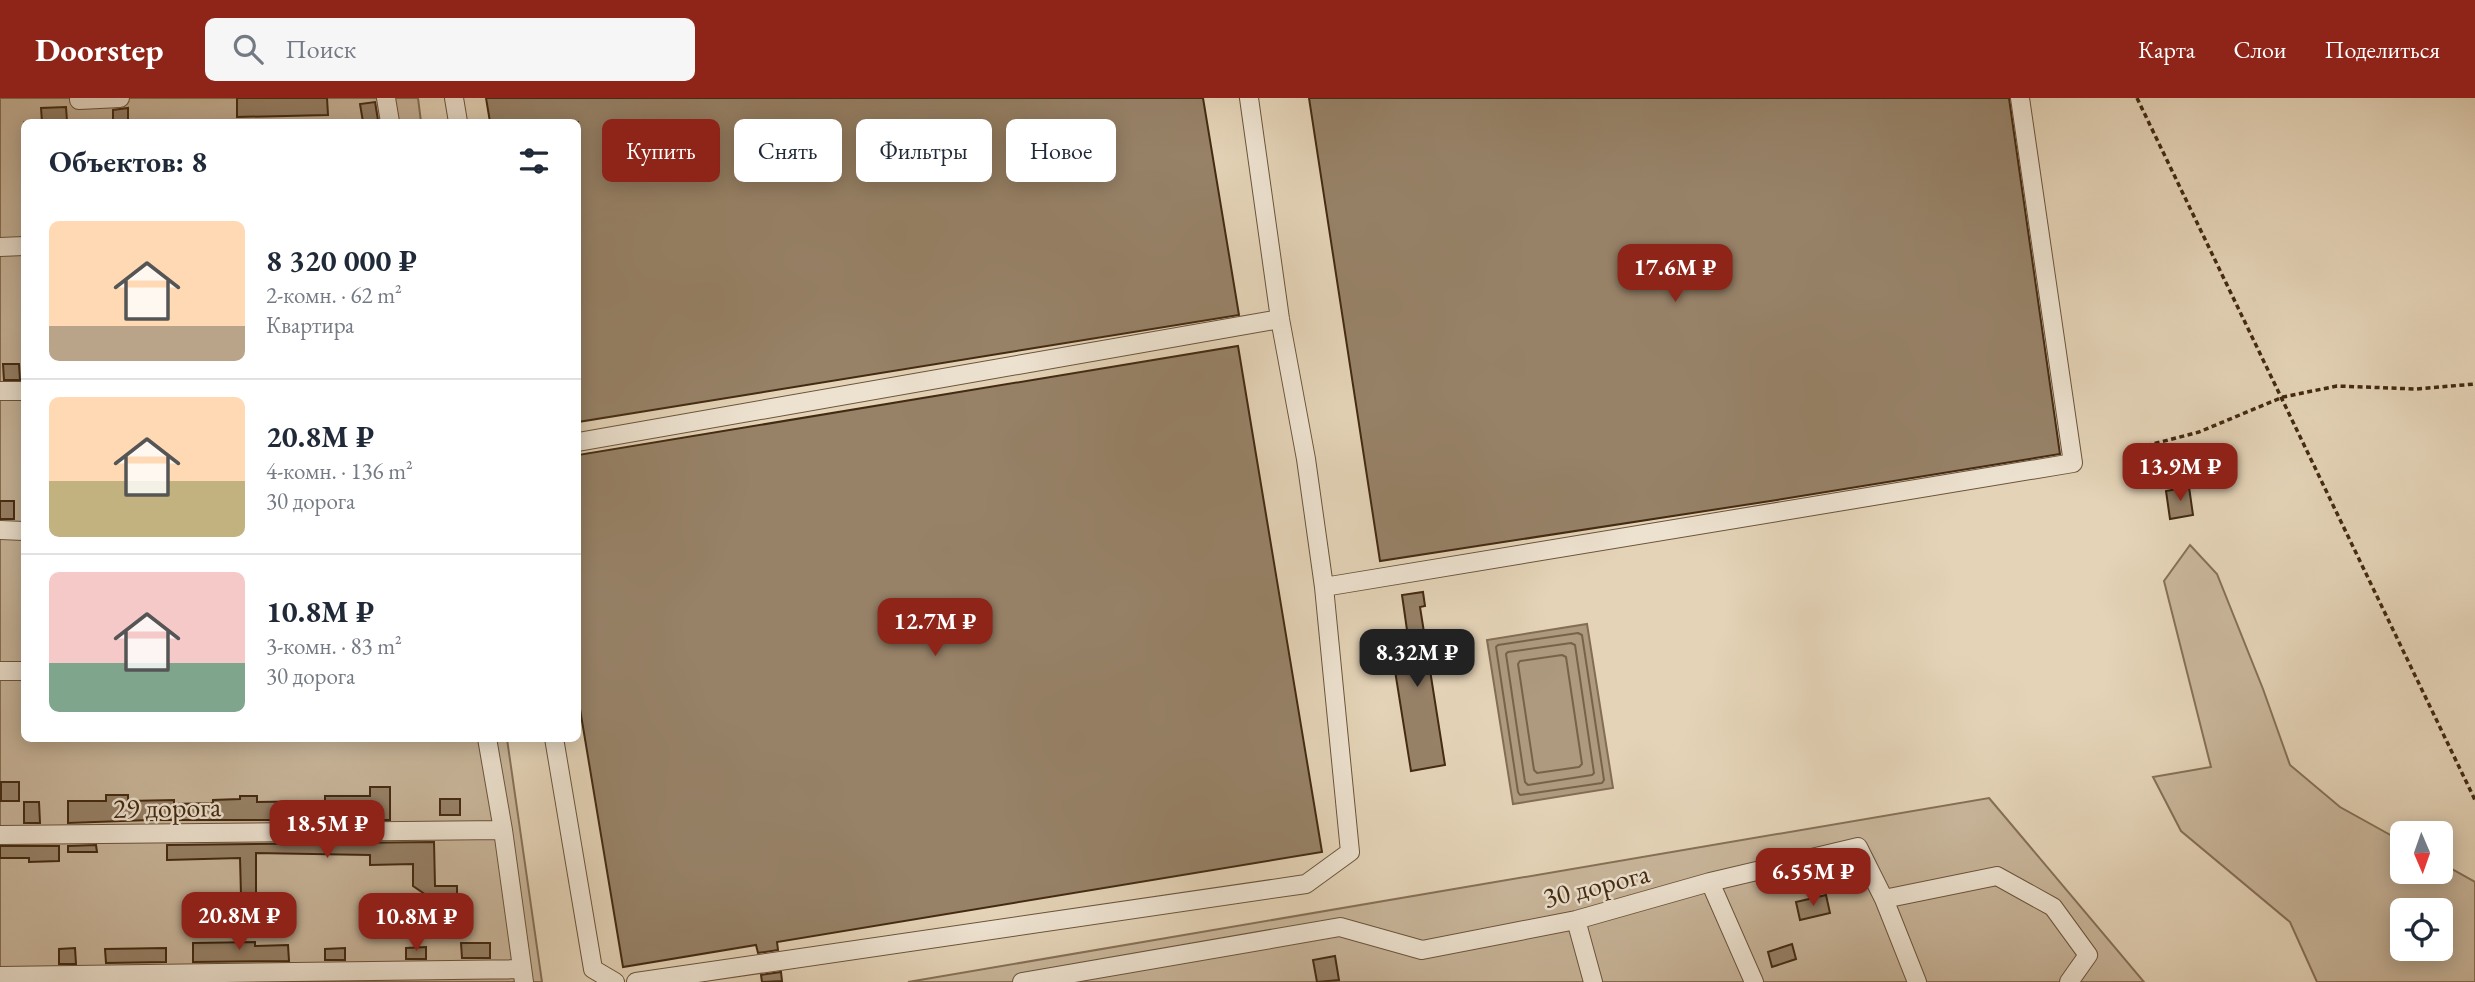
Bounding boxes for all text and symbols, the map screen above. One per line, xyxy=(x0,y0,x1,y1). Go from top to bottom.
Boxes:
search box xyxy=(205,18,695,81)
text: Doorstep xyxy=(35,28,163,71)
icon: search xyxy=(229,30,267,68)
text: Поиск xyxy=(285,32,356,66)
text: Карта xyxy=(2138,34,2195,65)
text: Слои xyxy=(2233,34,2287,65)
text: Поделиться xyxy=(2325,34,2440,65)
chip: Купить xyxy=(602,119,720,182)
chip: Снять xyxy=(734,119,842,182)
chip: Фильтры xyxy=(856,119,992,182)
chip: Новое xyxy=(1006,119,1116,182)
text: Объектов: 8 xyxy=(49,142,207,181)
icon: filters xyxy=(515,142,553,180)
text: 8 320 000 ₽ xyxy=(266,241,417,280)
pin: 17.6M ₽ xyxy=(1610,244,1740,304)
icon: home xyxy=(105,249,189,333)
text: 17.6M ₽ xyxy=(1634,252,1716,282)
text: 2-комн. · 62 m² xyxy=(266,280,402,310)
text: Квартира xyxy=(266,310,354,340)
text: 20.8M ₽ xyxy=(266,417,374,456)
icon: home xyxy=(105,425,189,509)
pin: 13.9M ₽ xyxy=(2115,444,2245,503)
text: 13.9M ₽ xyxy=(2139,451,2221,481)
text: 4-комн. · 136 m² xyxy=(266,456,413,486)
text: 30 дорога xyxy=(266,486,355,516)
text: 10.8M ₽ xyxy=(266,592,374,631)
pin: 12.7M ₽ xyxy=(870,598,1000,658)
icon: home xyxy=(105,600,189,684)
text: 12.7M ₽ xyxy=(894,606,976,636)
pin: 8.32M ₽ xyxy=(1352,630,1482,689)
text: 3-комн. · 83 m² xyxy=(266,631,402,661)
text: 8.32M ₽ xyxy=(1376,637,1458,667)
text: 30 дорога xyxy=(266,661,355,691)
street label: 29 дорога xyxy=(112,788,222,826)
pin: 18.5M ₽ xyxy=(262,800,392,860)
text: 18.5M ₽ xyxy=(286,808,368,838)
north arrow xyxy=(2390,821,2454,884)
map controls xyxy=(2390,821,2453,961)
pin: 6.55M ₽ xyxy=(1748,848,1878,908)
street label: 30 дорога xyxy=(1539,854,1654,916)
text: 6.55M ₽ xyxy=(1772,856,1854,886)
pin: 20.8M ₽ xyxy=(174,892,304,952)
pin: 10.8M ₽ xyxy=(351,894,481,953)
button: locate xyxy=(2390,898,2453,961)
text: 20.8M ₽ xyxy=(198,900,280,930)
text: 10.8M ₽ xyxy=(375,901,457,931)

